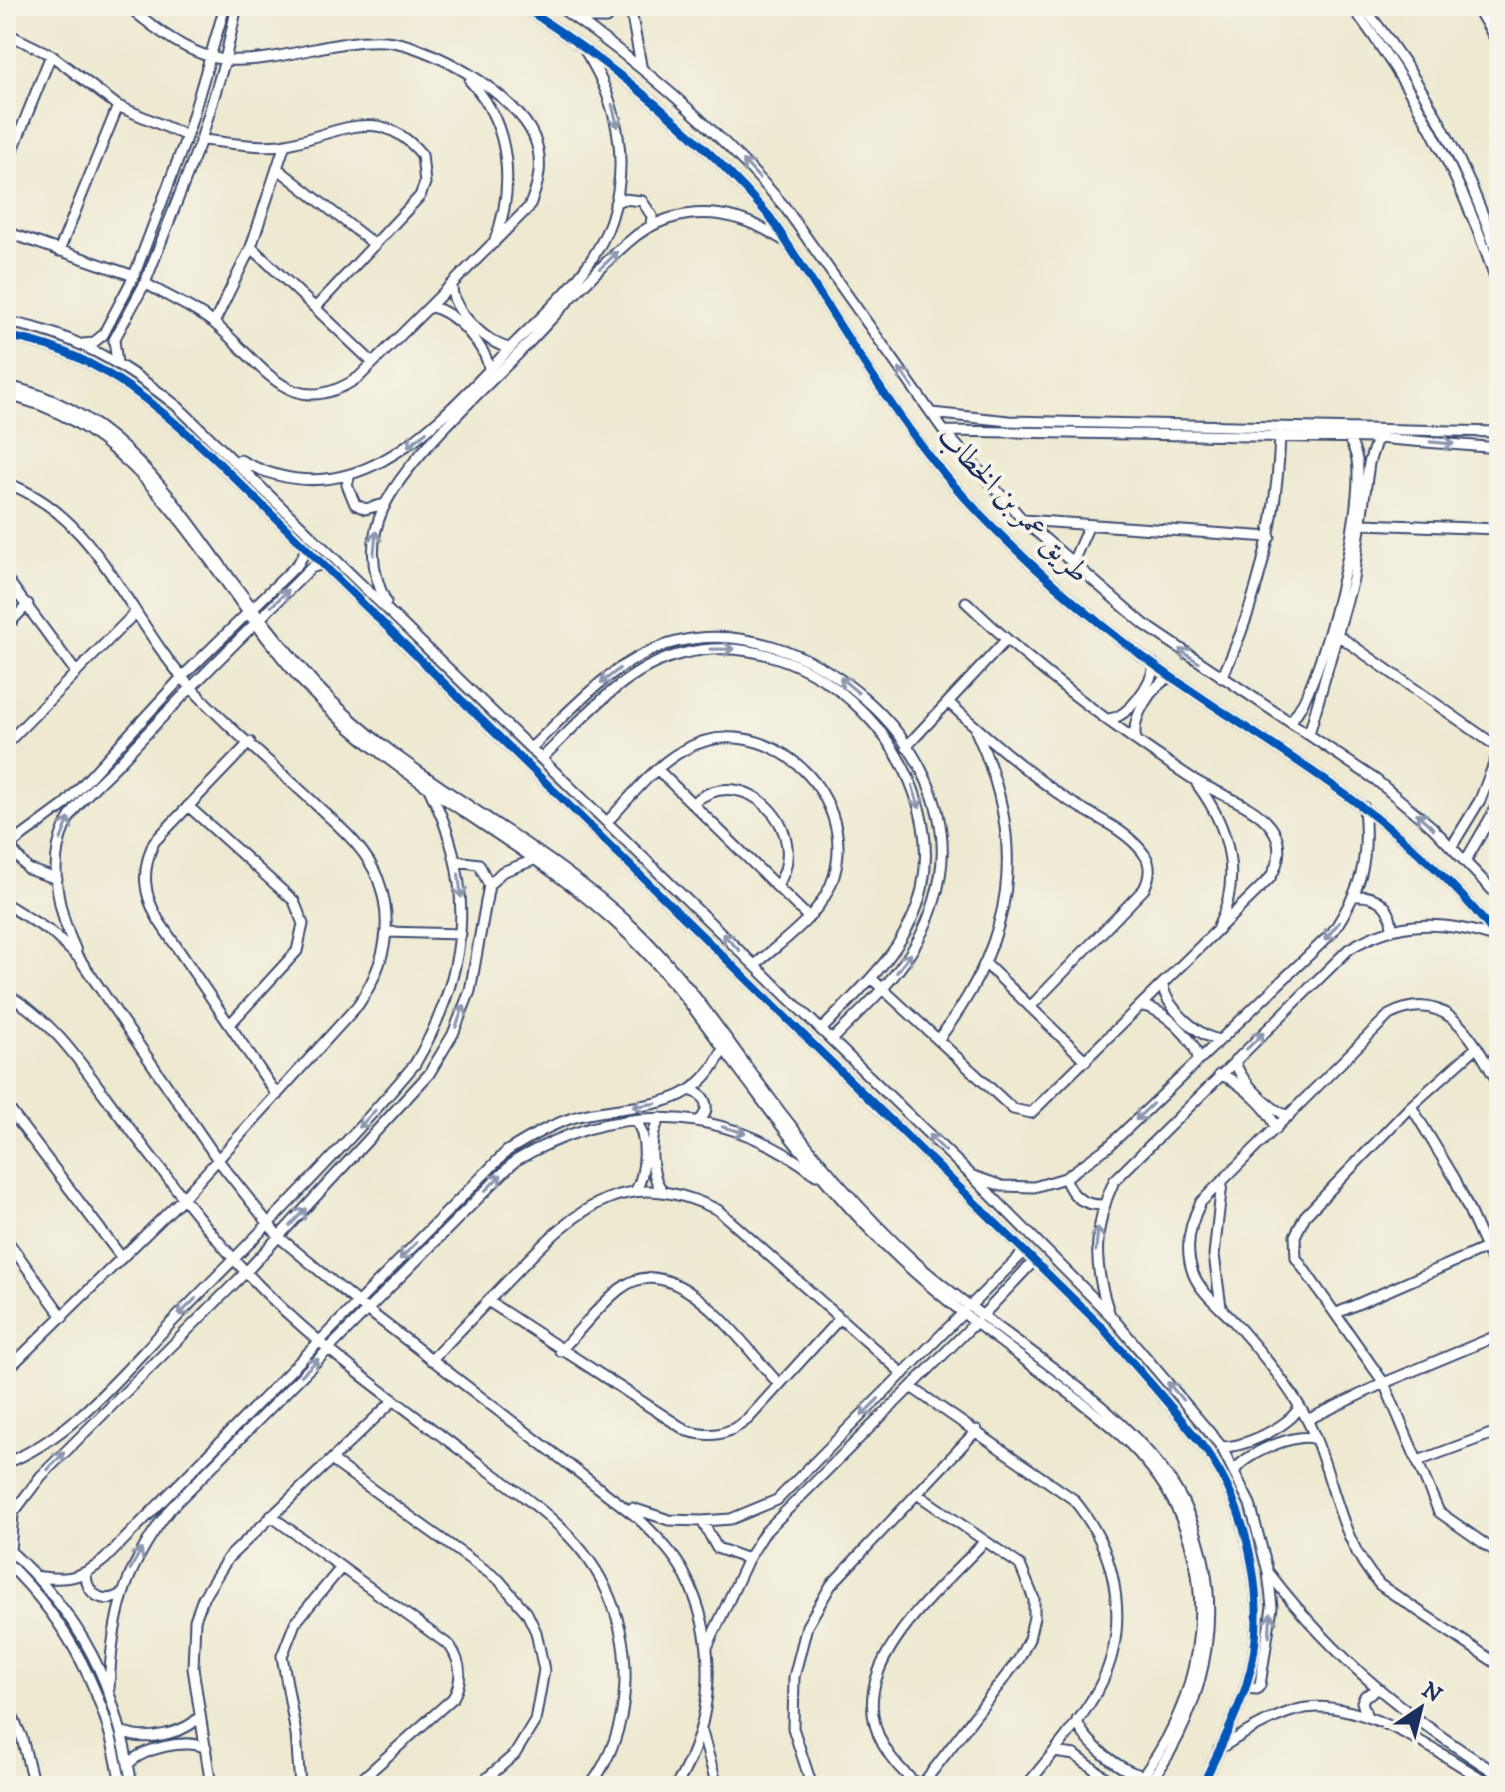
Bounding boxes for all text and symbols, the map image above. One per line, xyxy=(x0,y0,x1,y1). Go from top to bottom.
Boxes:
one-way arrow xyxy=(608,103,623,129)
one-way arrow xyxy=(743,159,761,179)
one-way arrow xyxy=(599,251,618,270)
one-way arrow xyxy=(898,367,914,389)
street label: طريق عمر بن الخطاب xyxy=(929,419,1097,592)
one-way arrow xyxy=(407,430,428,447)
one-way arrow xyxy=(1428,436,1455,451)
one-way arrow xyxy=(367,530,382,556)
one-way arrow xyxy=(270,589,289,608)
one-way arrow xyxy=(708,641,735,656)
one-way arrow xyxy=(1179,648,1201,665)
one-way arrow xyxy=(600,667,621,684)
one-way arrow xyxy=(839,676,860,694)
one-way arrow xyxy=(909,784,924,809)
one-way arrow xyxy=(1416,812,1436,830)
one-way arrow xyxy=(59,817,74,842)
one-way arrow xyxy=(452,873,467,899)
one-way arrow xyxy=(1323,921,1341,942)
one-way arrow xyxy=(722,933,741,952)
one-way arrow xyxy=(896,953,913,974)
one-way arrow xyxy=(454,1004,468,1029)
one-way arrow xyxy=(1245,1031,1265,1050)
one-way arrow xyxy=(632,1098,658,1113)
one-way arrow xyxy=(1135,1102,1155,1120)
one-way arrow xyxy=(358,1108,376,1128)
one-way arrow xyxy=(720,1124,746,1139)
one-way arrow xyxy=(928,1134,947,1153)
one-way arrow xyxy=(483,1174,502,1193)
one-way arrow xyxy=(288,1208,307,1227)
one-way arrow xyxy=(1089,1226,1104,1253)
one-way arrow xyxy=(398,1241,417,1261)
one-way arrow xyxy=(177,1297,197,1316)
one-way arrow xyxy=(300,1358,320,1377)
one-way arrow xyxy=(1166,1382,1184,1402)
one-way arrow xyxy=(861,1397,880,1416)
one-way arrow xyxy=(46,1451,65,1471)
one-way arrow xyxy=(129,1548,144,1572)
one-way arrow xyxy=(1263,1612,1278,1639)
north arrow xyxy=(1381,1668,1461,1748)
text: N xyxy=(1416,1677,1447,1709)

